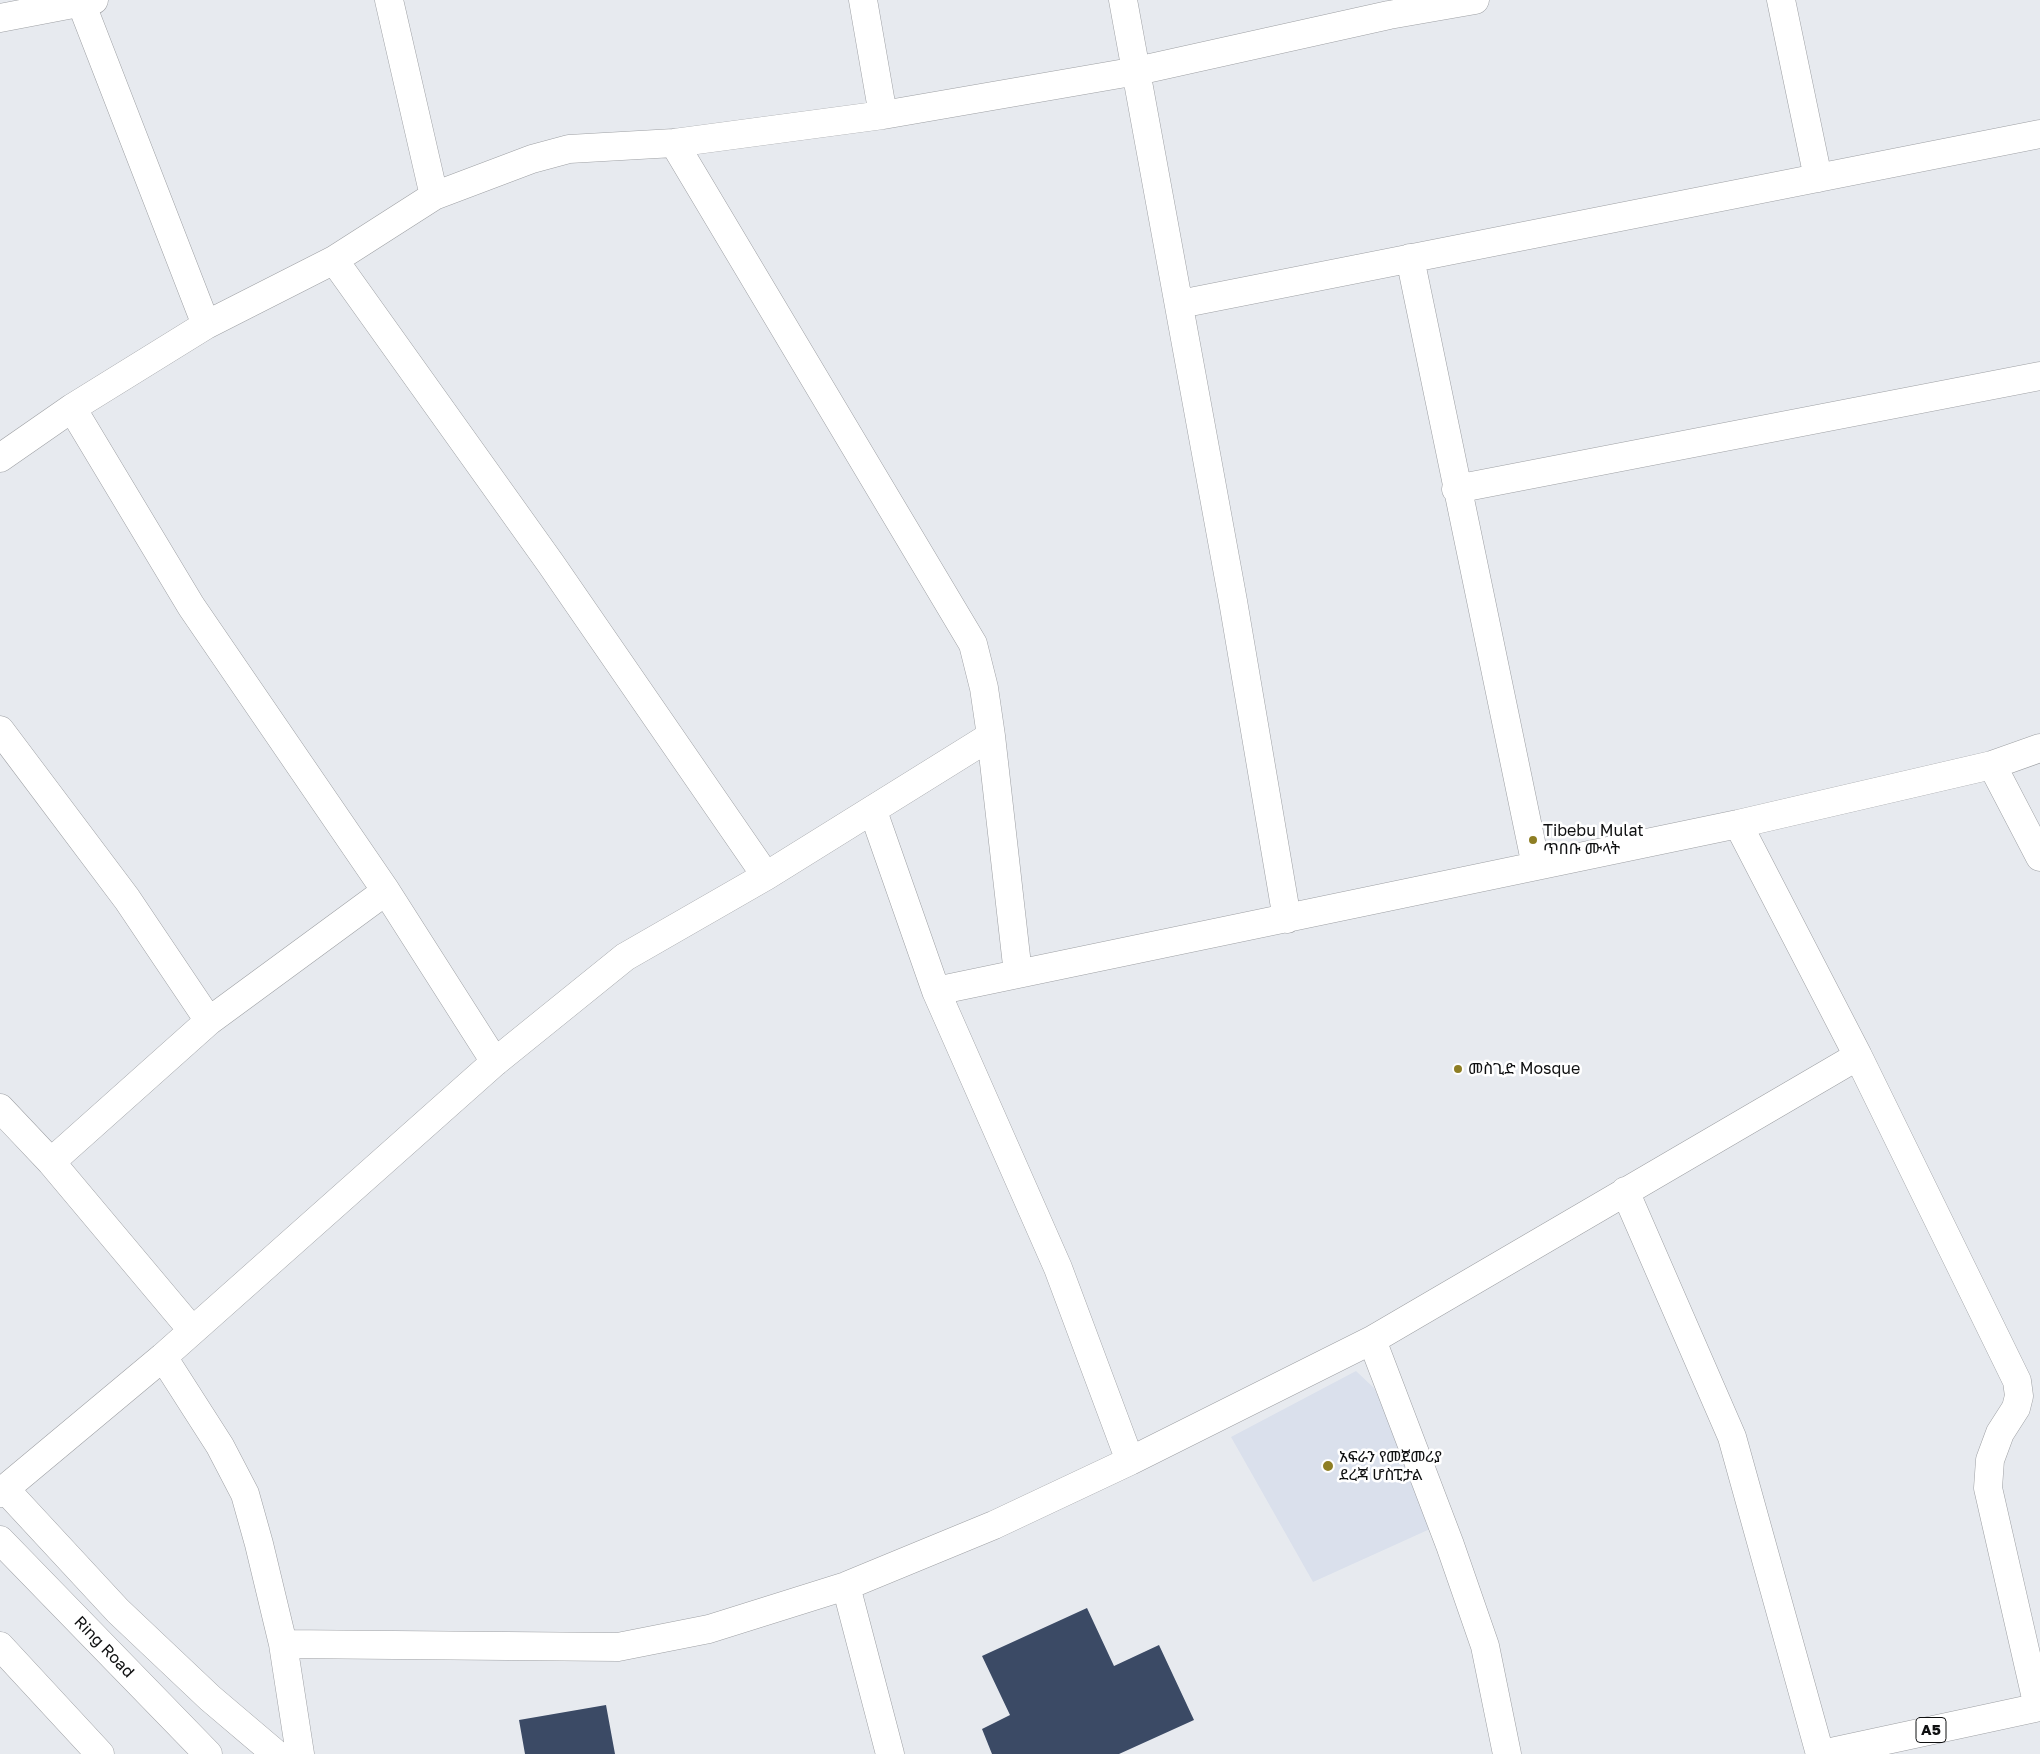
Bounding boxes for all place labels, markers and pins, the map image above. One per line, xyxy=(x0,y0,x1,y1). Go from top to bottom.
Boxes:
place label: Tibebu Mulat ጥበቡ ሙላት xyxy=(1543,821,1644,859)
marker: Tibebu Mulat ጥበቡ ሙላት xyxy=(1527,834,1539,846)
place label: መስጊድ Mosque xyxy=(1468,1059,1580,1079)
marker: መስጊድ Mosque xyxy=(1452,1063,1464,1075)
place label: አፍራን የመጀመሪያ ደረጃ ሆስፒታል xyxy=(1339,1447,1442,1485)
marker: አፍራን የመጀመሪያ ደረጃ ሆስፒታል xyxy=(1321,1459,1335,1473)

